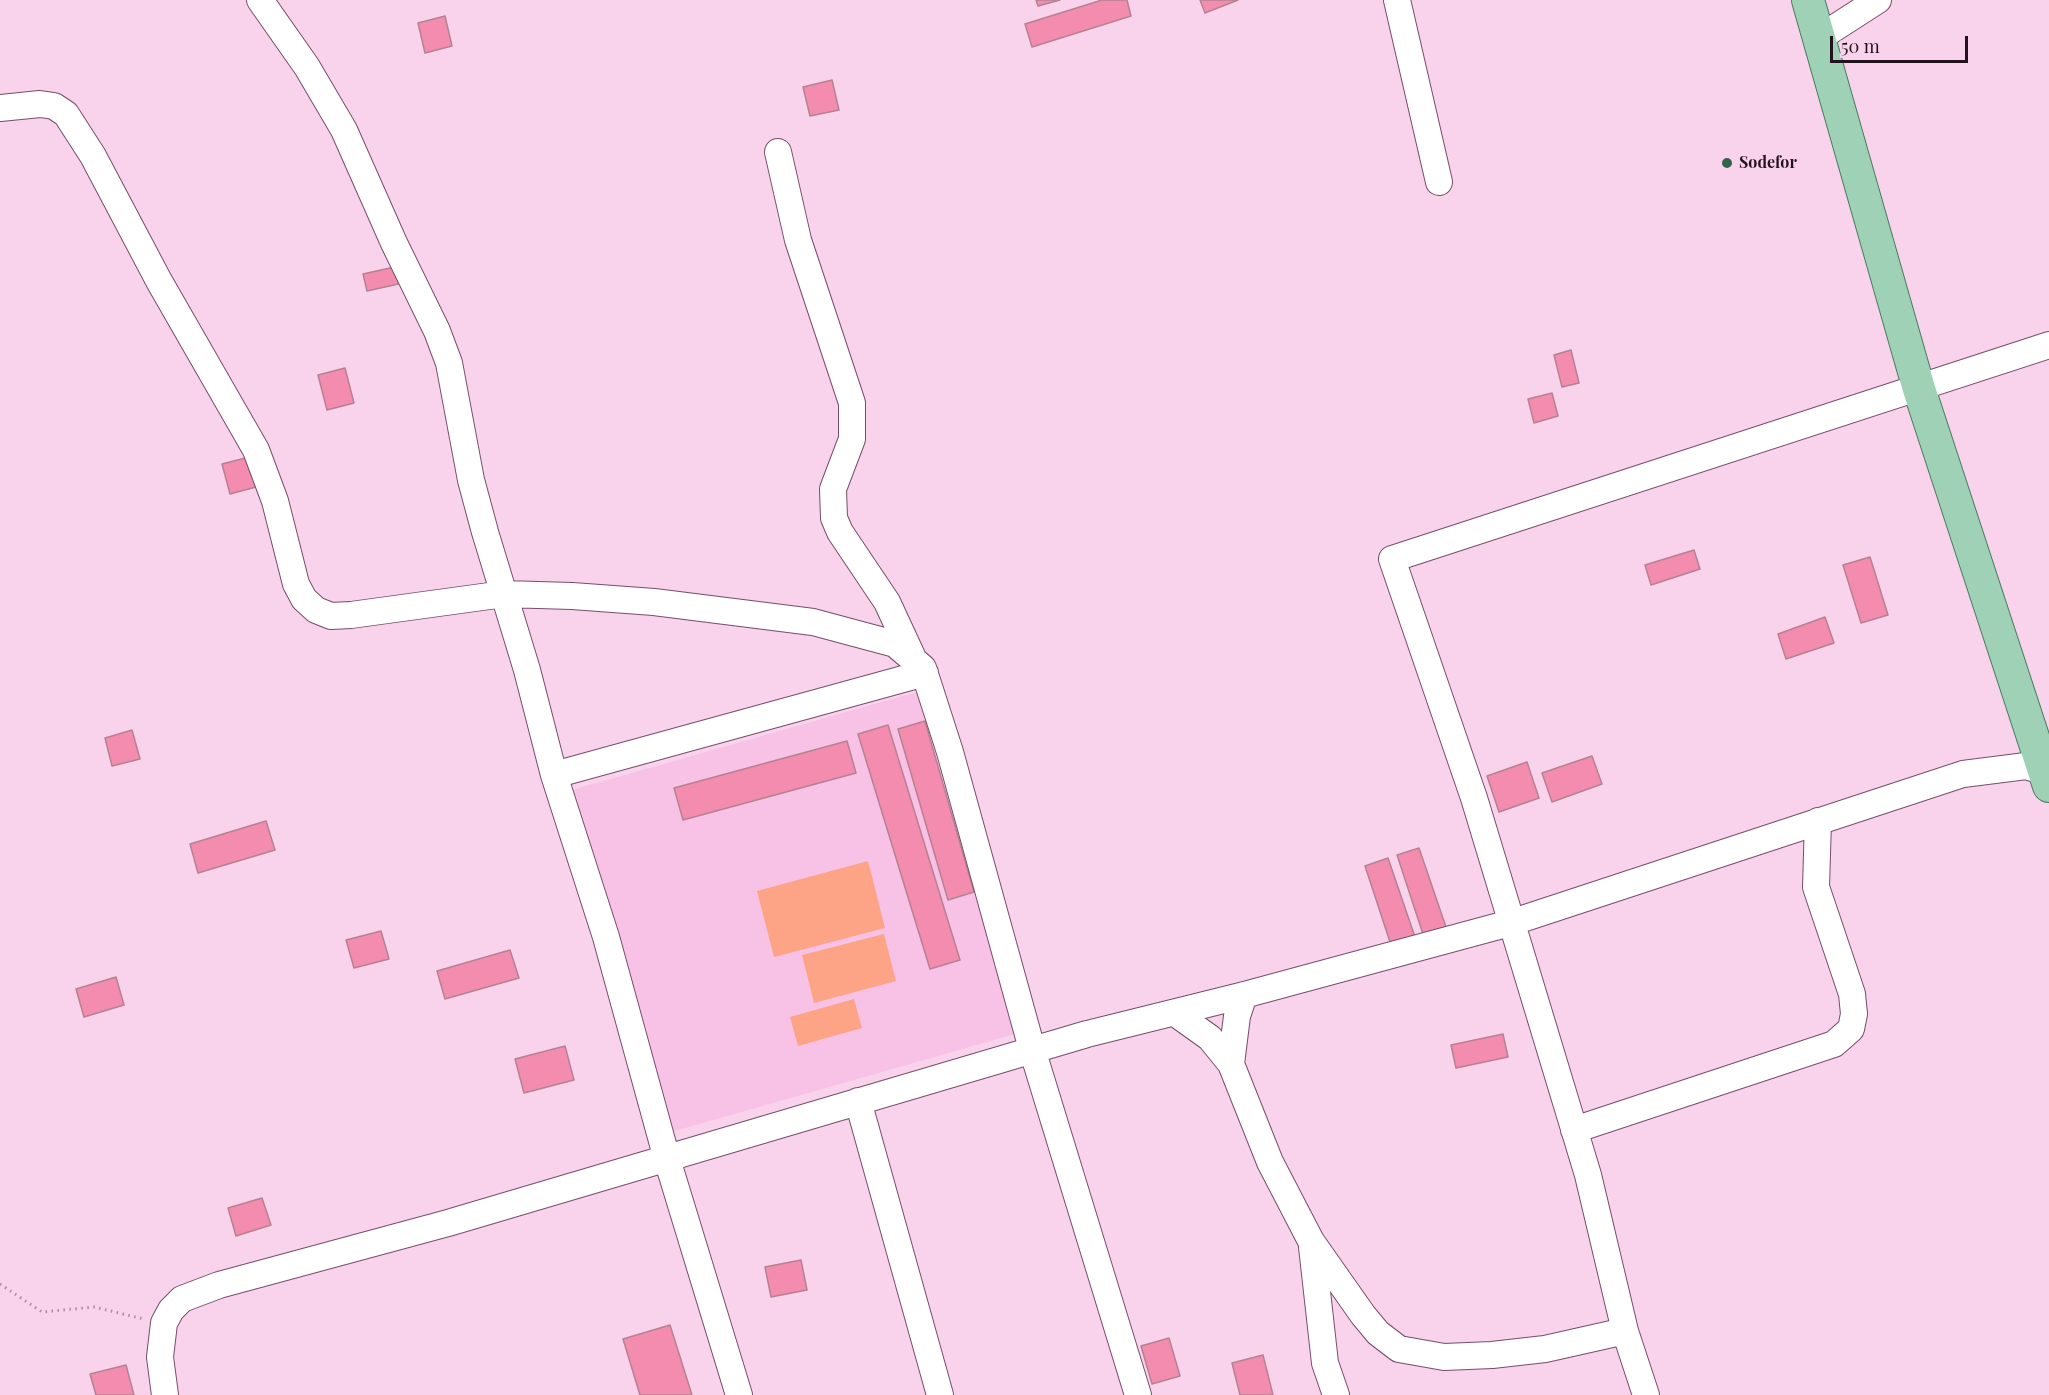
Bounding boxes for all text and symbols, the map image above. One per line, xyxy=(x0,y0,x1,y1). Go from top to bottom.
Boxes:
scale bar xyxy=(1833,24,1971,62)
text: 50 m xyxy=(1841,34,1880,58)
place label: Sodefor xyxy=(1739,153,1797,173)
marker: Sodefor xyxy=(1720,156,1734,170)

